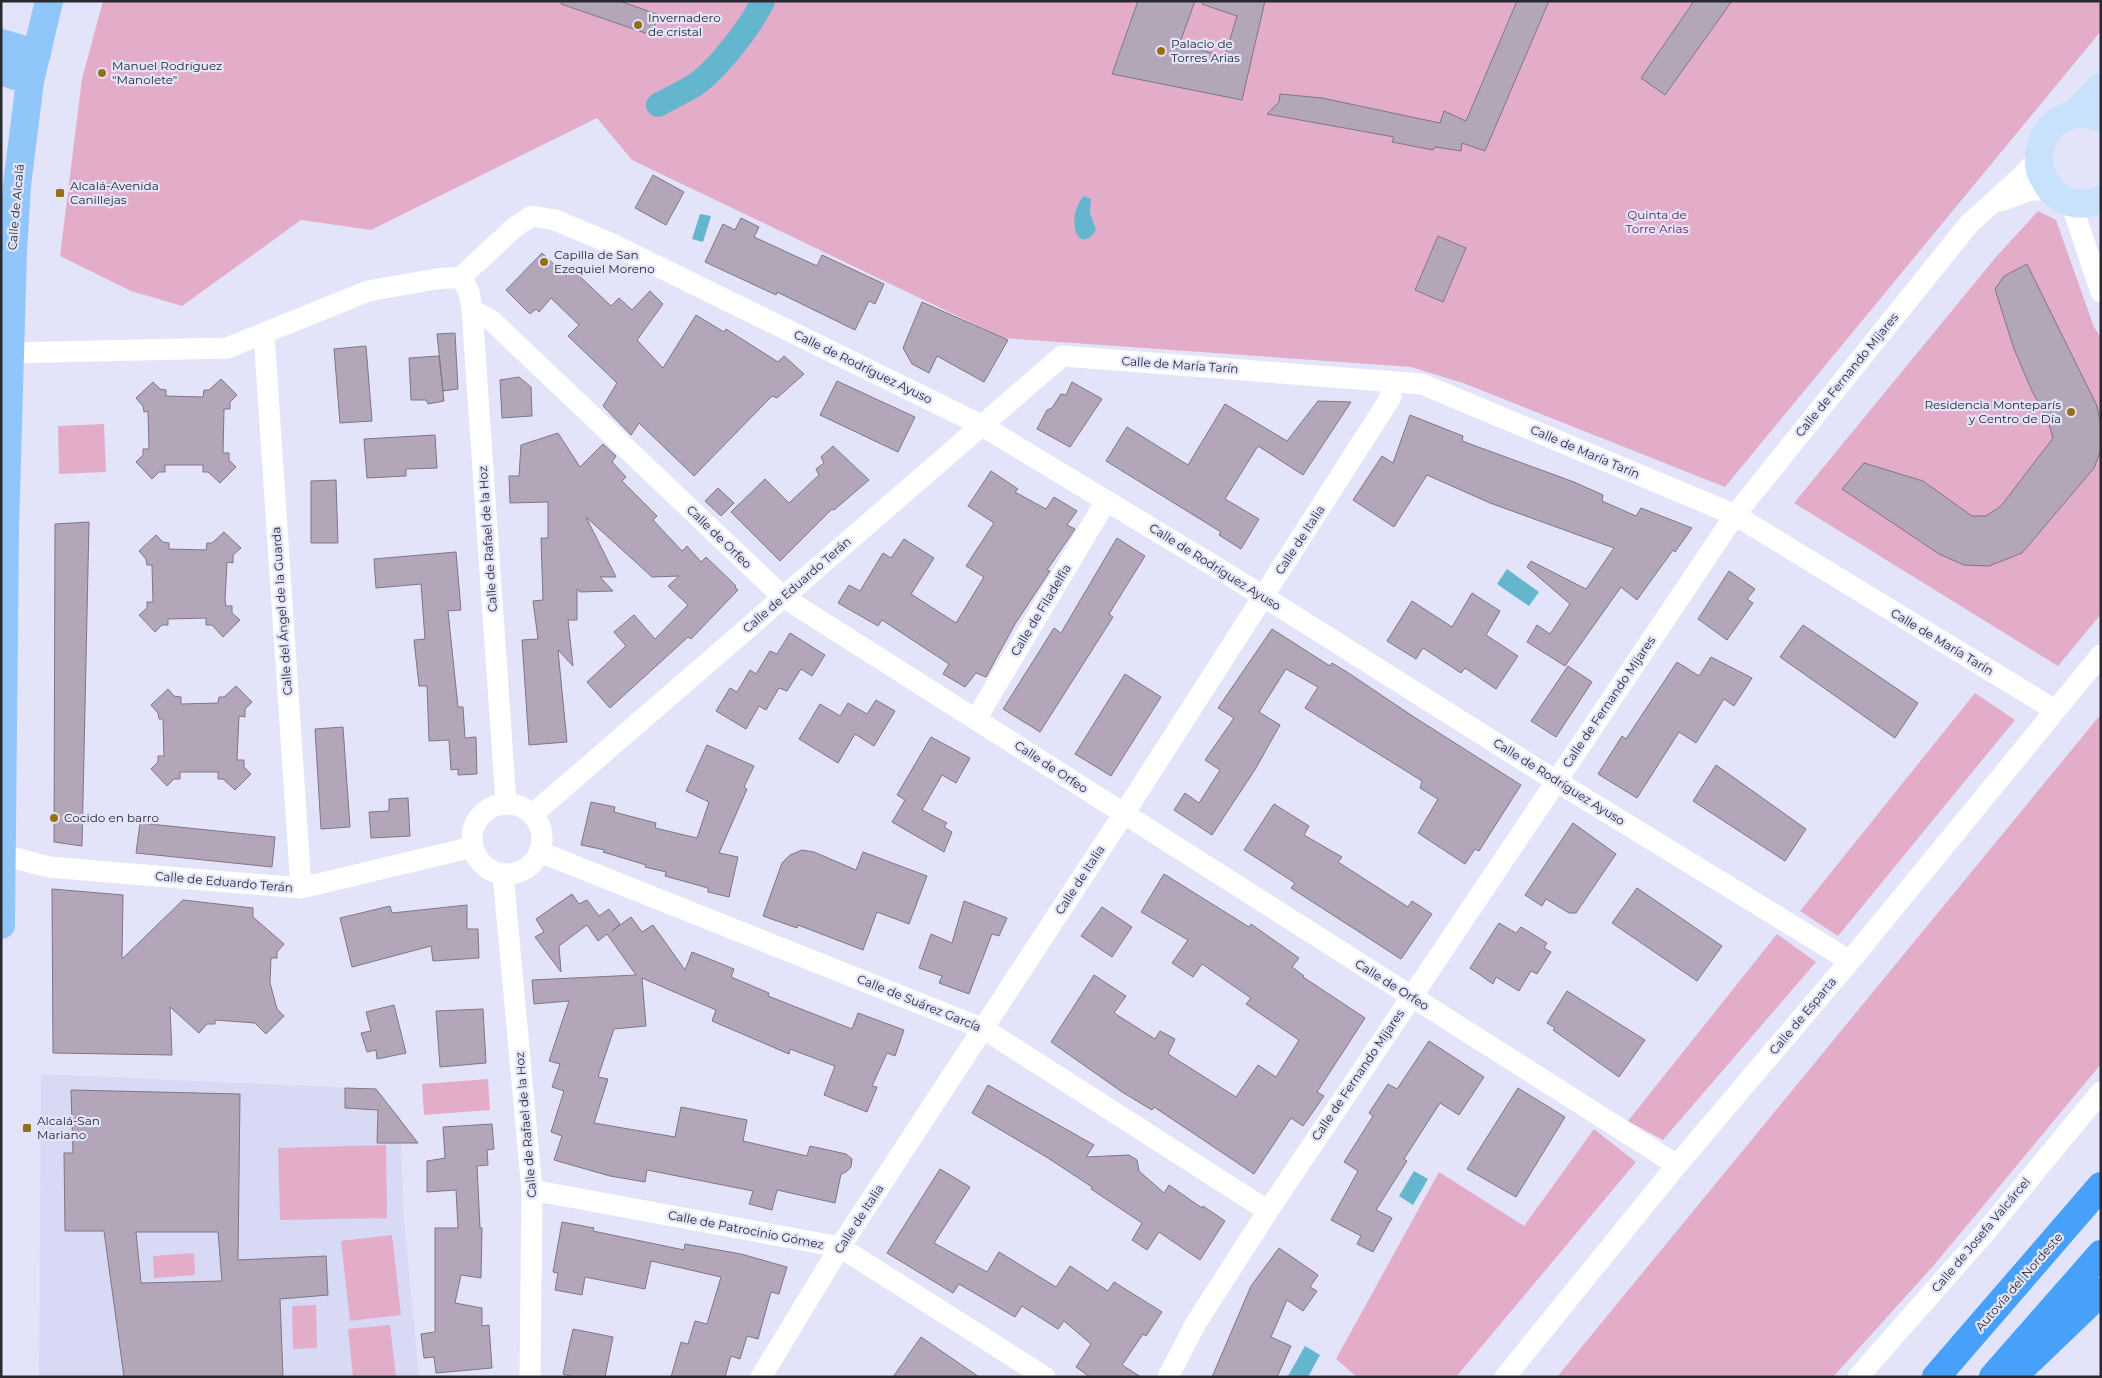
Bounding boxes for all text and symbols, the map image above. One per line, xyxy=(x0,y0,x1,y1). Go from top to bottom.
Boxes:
place label: Invernadero de cristal xyxy=(648,10,721,39)
marker: Invernadero de cristal xyxy=(632,19,644,31)
place label: Palacio de Torres Arias xyxy=(1171,36,1240,65)
marker: Palacio de Torres Arias xyxy=(1155,45,1167,57)
place label: Manuel Rodríguez "Manolete" xyxy=(112,58,222,87)
marker: Manuel Rodríguez "Manolete" xyxy=(96,67,108,79)
street label: Calle de Alcalá xyxy=(4,163,27,251)
place label: Alcalá-Avenida Canillejas xyxy=(70,178,159,207)
marker: Alcalá-Avenida Canillejas xyxy=(54,187,66,199)
park label: Quinta de Torre Arias xyxy=(1625,207,1689,236)
place label: Capilla de San Ezequiel Moreno xyxy=(554,247,655,276)
marker: Capilla de San Ezequiel Moreno xyxy=(538,256,550,268)
street label: Calle de Fernando Mijares xyxy=(1792,310,1901,440)
street label: Calle de Rodríguez Ayuso xyxy=(792,326,935,407)
street label: Calle de María Tarín xyxy=(1121,353,1239,376)
place label: Residencia Monteparís y Centro de Día xyxy=(1924,397,2061,426)
marker: Residencia Monteparís y Centro de Día xyxy=(2065,406,2077,418)
street label: Calle de María Tarín xyxy=(1528,422,1642,481)
street label: Calle de Rafael de la Hoz xyxy=(475,465,500,613)
street label: Calle de Orfeo xyxy=(684,502,755,571)
street label: Calle de Italia xyxy=(1272,502,1328,577)
street label: Calle de Rodríguez Ayuso xyxy=(1147,520,1284,613)
street label: Calle del Ángel de la Guarda xyxy=(268,526,295,696)
street label: Calle de Eduardo Terán xyxy=(739,534,854,636)
street label: Calle de Filadelfia xyxy=(1007,561,1074,659)
street label: Calle de María Tarín xyxy=(1888,605,1996,678)
street label: Calle de Fernando Mijares xyxy=(1559,633,1658,770)
street label: Calle de Rodríguez Ayuso xyxy=(1491,735,1628,828)
street label: Calle de Orfeo xyxy=(1012,737,1091,796)
place label: Cocido en barro xyxy=(64,810,159,825)
marker: Cocido en barro xyxy=(48,812,60,824)
street label: Calle de Italia xyxy=(1052,842,1108,917)
street label: Calle de Eduardo Terán xyxy=(154,868,294,895)
street label: Calle de Orfeo xyxy=(1352,956,1432,1013)
street label: Calle de Suárez García xyxy=(855,971,983,1034)
street label: Calle de Esparta xyxy=(1766,974,1839,1057)
street label: Calle de Fernando Mijares xyxy=(1308,1006,1407,1143)
street label: Calle de Rafael de la Hoz xyxy=(512,1051,539,1199)
place label: Alcalá-San Mariano xyxy=(37,1113,100,1142)
marker: Alcalá-San Mariano xyxy=(21,1122,33,1134)
street label: Calle de Josefa Valcárcel xyxy=(1928,1174,2033,1295)
street label: Calle de Italia xyxy=(831,1181,887,1256)
street label: Calle de Patrocinio Gómez xyxy=(667,1207,825,1252)
street label: Autovía del Nordeste xyxy=(1972,1229,2065,1334)

